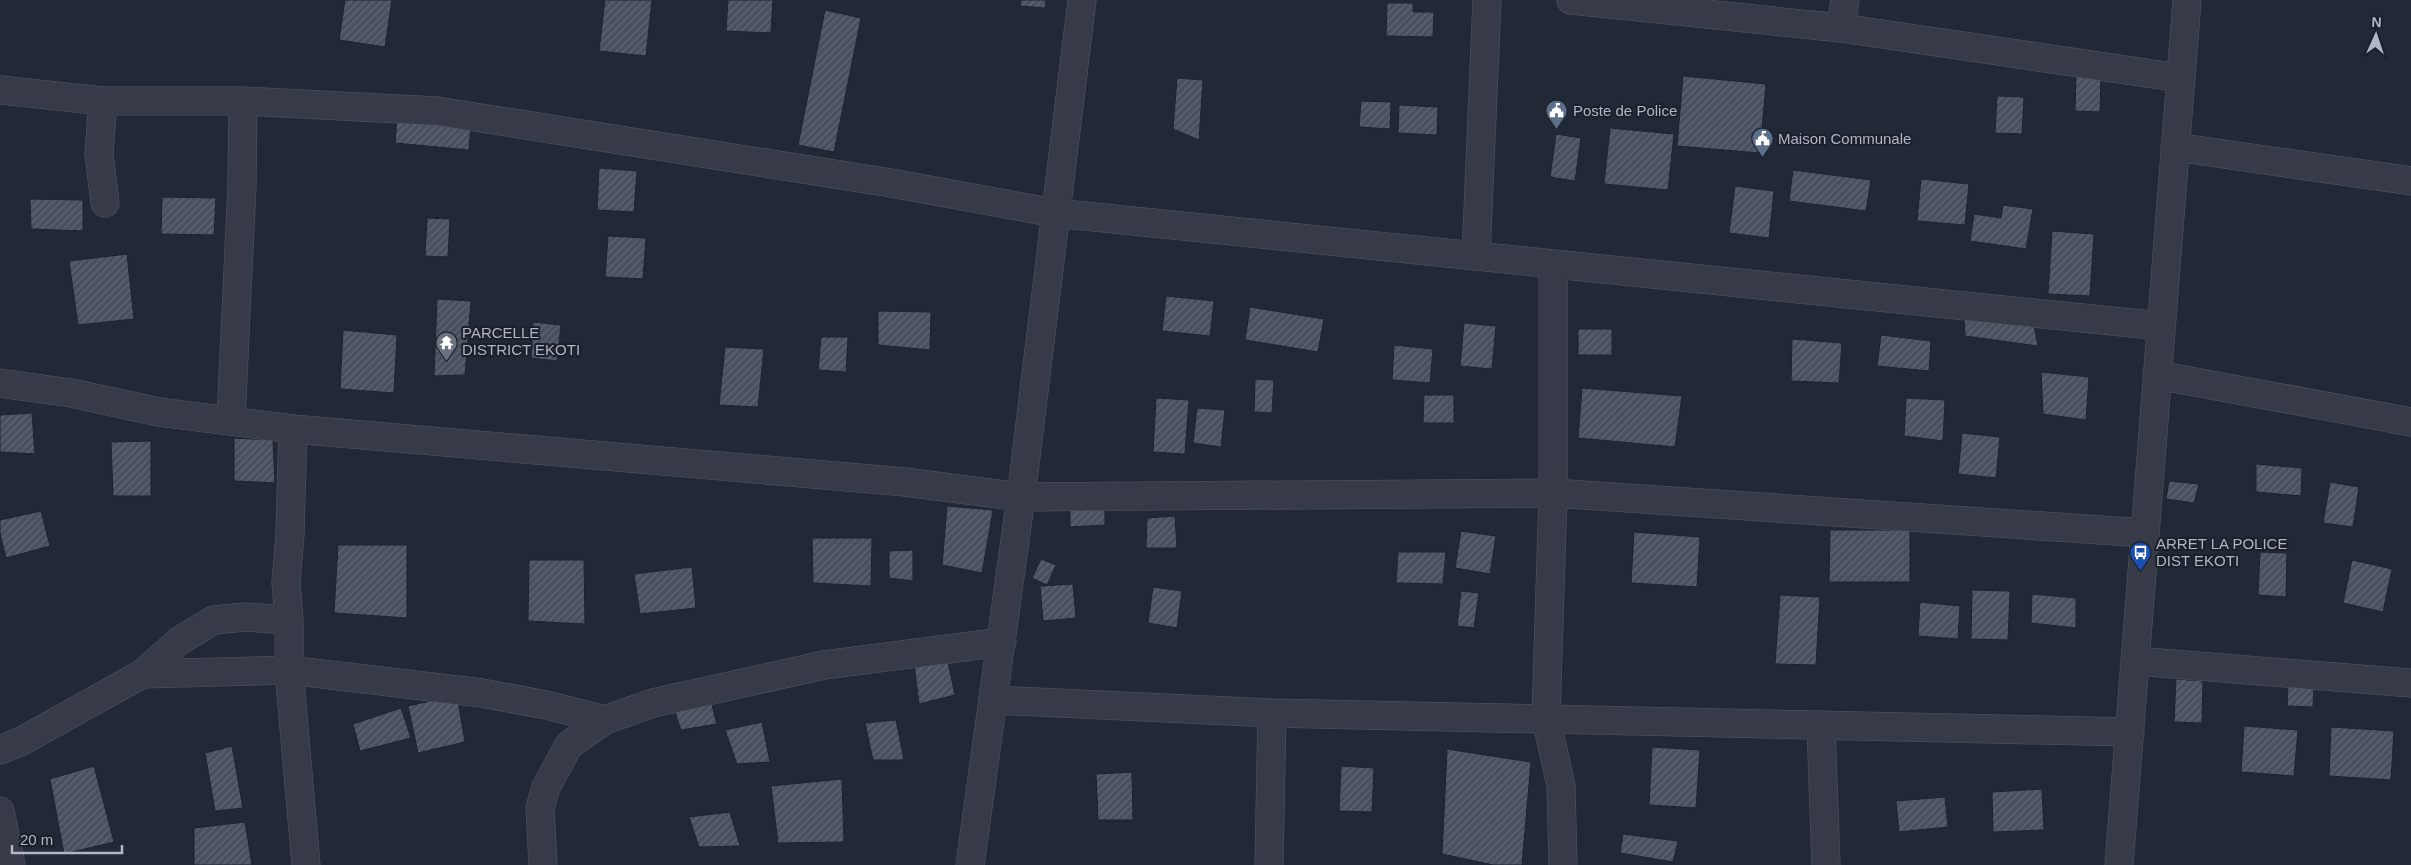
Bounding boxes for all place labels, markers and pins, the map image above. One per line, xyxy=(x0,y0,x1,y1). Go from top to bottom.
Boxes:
public building icon: Poste de Police xyxy=(1545,99,1569,130)
place label: Poste de Police xyxy=(1573,102,1677,119)
public building icon: Maison Communale xyxy=(1750,127,1774,158)
place label: Maison Communale xyxy=(1778,130,1911,147)
place label: PARCELLE DISTRICT EKOTI xyxy=(462,324,580,358)
temple icon: PARCELLE DISTRICT EKOTI xyxy=(434,330,458,361)
place label: ARRET LA POLICE DIST EKOTI xyxy=(2156,535,2287,569)
bus stop icon: ARRET LA POLICE DIST EKOTI xyxy=(2128,541,2152,572)

